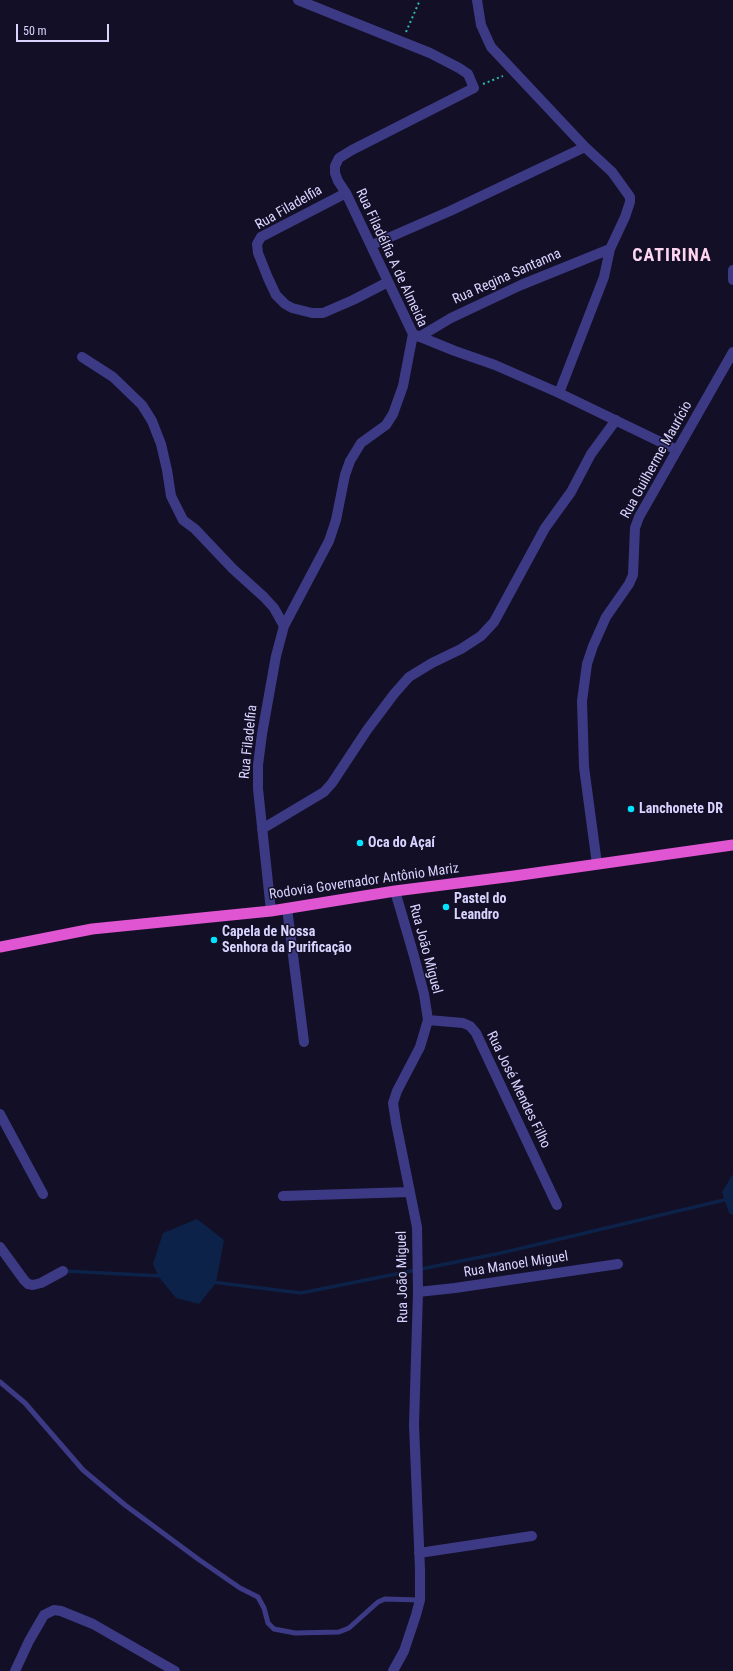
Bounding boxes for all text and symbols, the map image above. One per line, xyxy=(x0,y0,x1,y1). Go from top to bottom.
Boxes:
scale bar xyxy=(18,16,111,42)
text: 50 m xyxy=(23,24,47,38)
street label: Rua Filadelfia xyxy=(253,182,325,234)
street label: Rua Filadélfia A de Almeida xyxy=(352,186,430,330)
district label: CATIRINA xyxy=(632,245,712,267)
street label: Rua Regina Santanna xyxy=(450,246,564,308)
street label: Rua Guilherme Maurício xyxy=(618,398,696,522)
street label: Rua Filadelfia xyxy=(237,704,261,780)
place label: Lanchonete DR xyxy=(639,801,723,817)
marker: Lanchonete DR xyxy=(626,804,636,814)
place label: Oca do Açaí xyxy=(368,835,435,851)
marker: Oca do Açaí xyxy=(355,838,365,848)
street label: Rodovia Governador Antônio Mariz xyxy=(268,860,460,904)
place label: Pastel do Leandro xyxy=(454,891,506,924)
street label: Rua João Miguel xyxy=(405,902,445,996)
marker: Pastel do Leandro xyxy=(441,902,451,912)
place label: Capela de Nossa Senhora da Purificação xyxy=(222,924,352,956)
marker: Capela de Nossa Senhora da Purificação xyxy=(209,935,219,945)
street label: Rua José Mendes Filho xyxy=(482,1029,554,1151)
street label: Rua João Miguel xyxy=(394,1231,412,1323)
street label: Rua Manoel Miguel xyxy=(463,1248,569,1282)

